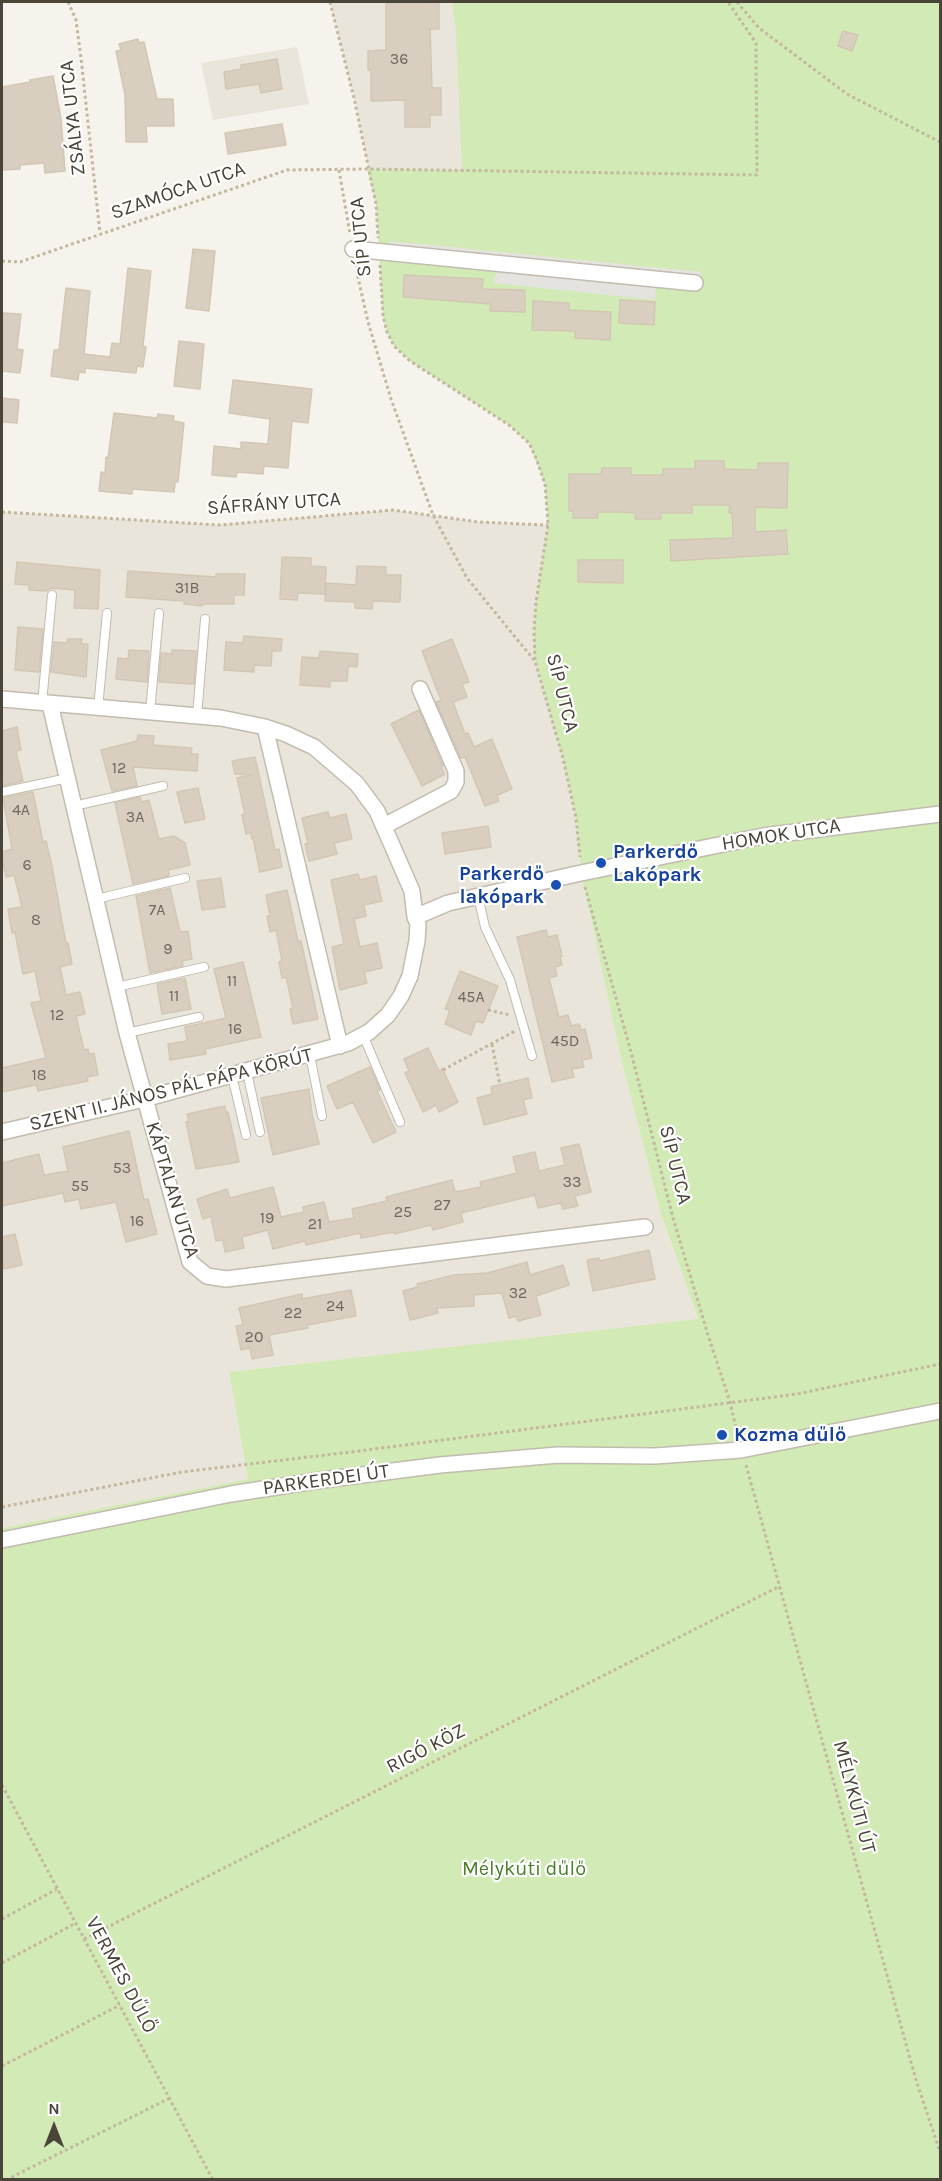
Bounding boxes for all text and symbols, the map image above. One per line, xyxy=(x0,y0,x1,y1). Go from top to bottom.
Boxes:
house number: 36 xyxy=(390,49,408,69)
street label: ZSÁLYA UTCA xyxy=(55,59,91,177)
street label: SZAMÓCA UTCA xyxy=(108,157,248,225)
street label: SÍP UTCA xyxy=(345,196,377,278)
street label: SÁFRÁNY UTCA xyxy=(206,487,342,521)
house number: 31B xyxy=(175,578,199,598)
street label: SÍP UTCA xyxy=(541,651,583,735)
house number: 12 xyxy=(112,758,126,778)
house number: 4A xyxy=(12,800,30,820)
house number: 3A xyxy=(126,807,144,827)
street label: HOMOK UTCA xyxy=(720,814,842,856)
place label: Parkerdő Lakópark xyxy=(613,840,701,887)
house number: 6 xyxy=(22,855,32,875)
marker: Parkerdő Lakópark xyxy=(594,856,608,870)
place label: Parkerdő lakópark xyxy=(459,862,544,909)
marker: Parkerdő lakópark xyxy=(549,878,563,892)
house number: 7A xyxy=(149,900,165,920)
house number: 8 xyxy=(31,910,41,930)
house number: 9 xyxy=(163,939,173,959)
house number: 11 xyxy=(227,971,237,991)
house number: 11 xyxy=(169,986,179,1006)
house number: 45A xyxy=(457,987,485,1007)
house number: 12 xyxy=(50,1005,64,1025)
house number: 16 xyxy=(228,1019,242,1039)
house number: 45D xyxy=(551,1031,579,1051)
street label: SZENT II. JÁNOS PÁL PÁPA KÖRÚT xyxy=(27,1043,315,1137)
house number: 18 xyxy=(31,1065,47,1085)
street label: KÁPTALAN UTCA xyxy=(140,1119,204,1261)
street label: SÍP UTCA xyxy=(654,1123,696,1207)
house number: 53 xyxy=(113,1158,131,1178)
house number: 33 xyxy=(563,1172,581,1192)
house number: 55 xyxy=(71,1176,89,1196)
house number: 27 xyxy=(434,1195,450,1215)
house number: 25 xyxy=(394,1202,412,1222)
house number: 19 xyxy=(260,1208,274,1228)
house number: 16 xyxy=(130,1211,144,1231)
house number: 21 xyxy=(308,1214,322,1234)
house number: 32 xyxy=(509,1283,527,1303)
house number: 24 xyxy=(326,1296,344,1316)
house number: 22 xyxy=(284,1303,302,1323)
house number: 20 xyxy=(245,1327,263,1347)
place label: Kozma dűlő xyxy=(734,1423,846,1447)
marker: Kozma dűlő xyxy=(715,1428,729,1442)
street label: PARKERDEI ÚT xyxy=(261,1459,391,1501)
street label: RIGÓ KÖZ xyxy=(383,1719,469,1779)
street label: MÉLYKÚTI ÚT xyxy=(827,1738,881,1856)
park label: Mélykúti dűlő xyxy=(462,1857,586,1881)
street label: VERMES DŰLŐ xyxy=(80,1913,162,2037)
north arrow xyxy=(24,2097,84,2157)
text: N xyxy=(48,2099,60,2118)

